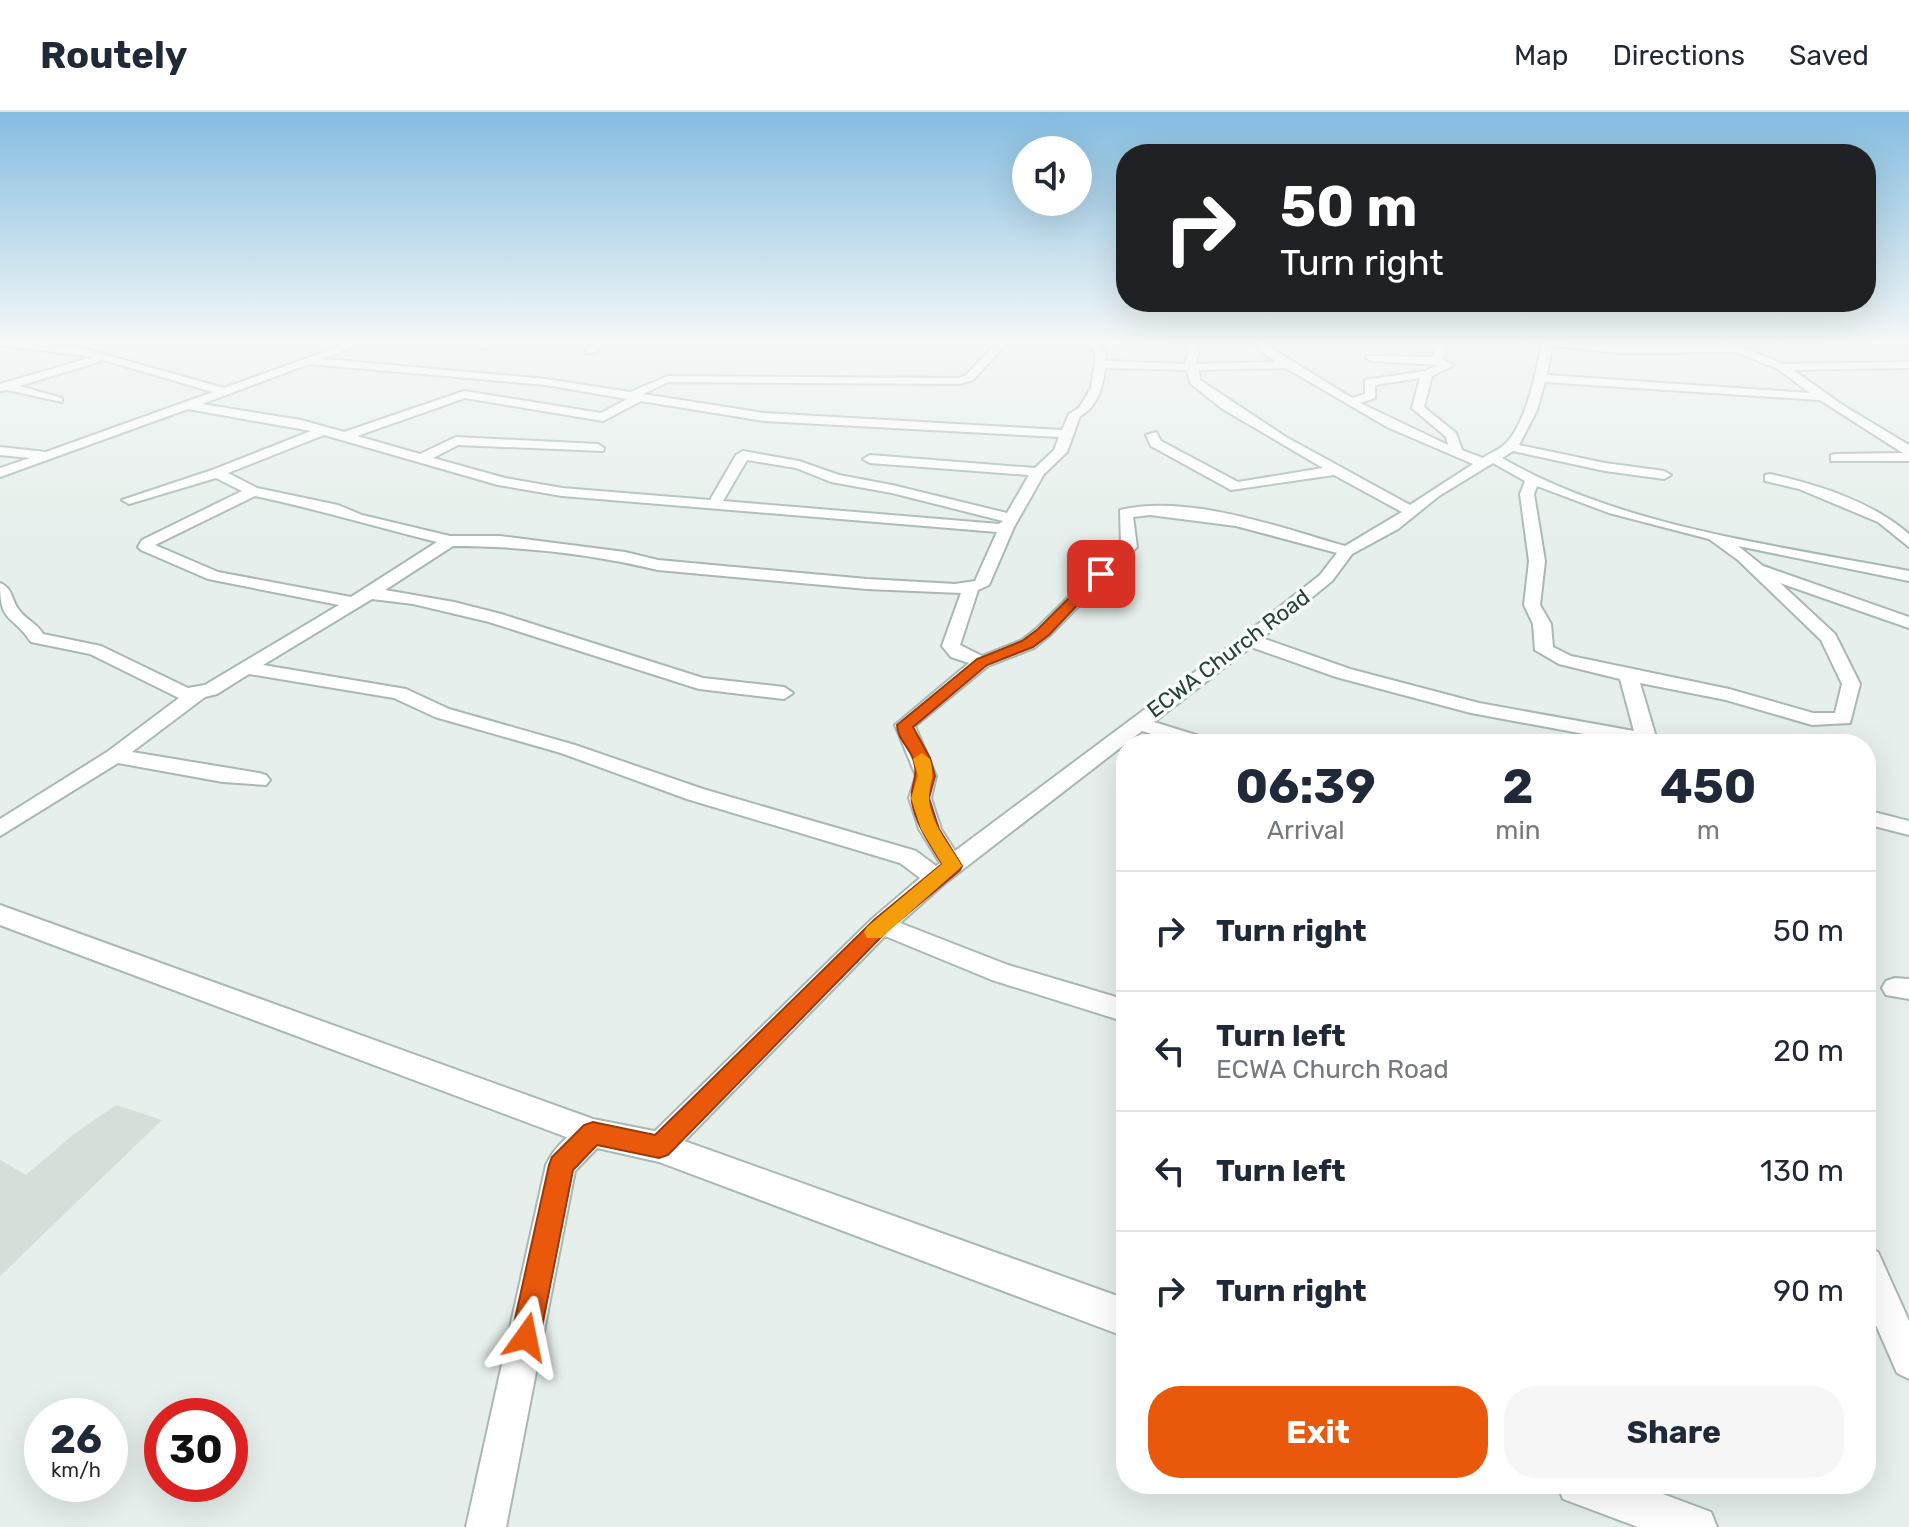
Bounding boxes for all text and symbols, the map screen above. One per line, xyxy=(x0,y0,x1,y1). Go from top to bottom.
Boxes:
text: Routely xyxy=(40,32,187,78)
text: Map xyxy=(1514,39,1568,72)
text: Directions xyxy=(1612,39,1745,72)
text: Saved xyxy=(1789,39,1869,72)
map controls xyxy=(1012,136,1092,216)
button: sound xyxy=(1012,136,1092,216)
text: 50 m xyxy=(1280,174,1417,240)
icon: right xyxy=(1148,176,1252,280)
text: Turn right xyxy=(1280,241,1444,284)
pin xyxy=(1067,540,1135,608)
icon: arrive xyxy=(1079,552,1123,596)
street label: ECWA Church Road xyxy=(1142,583,1315,723)
text: 06:39 xyxy=(1236,758,1376,815)
text: 2 xyxy=(1502,758,1534,815)
text: 450 xyxy=(1660,758,1756,815)
text: Arrival xyxy=(1267,815,1345,846)
text: min xyxy=(1495,815,1541,846)
text: m xyxy=(1697,815,1720,846)
icon: right xyxy=(1148,909,1192,953)
text: Turn right xyxy=(1216,913,1367,949)
text: 50 m xyxy=(1773,913,1844,949)
text: Turn left xyxy=(1216,1018,1346,1054)
icon: left xyxy=(1148,1029,1192,1073)
text: 20 m xyxy=(1773,1033,1844,1069)
text: ECWA Church Road xyxy=(1216,1054,1449,1085)
icon: left xyxy=(1148,1149,1192,1193)
text: Turn left xyxy=(1216,1153,1346,1189)
text: 130 m xyxy=(1760,1153,1844,1189)
icon: right xyxy=(1148,1269,1192,1313)
text: Turn right xyxy=(1216,1273,1367,1309)
text: 90 m xyxy=(1773,1273,1844,1309)
position arrow xyxy=(484,1295,568,1379)
button: Exit xyxy=(1148,1386,1488,1478)
button: Share xyxy=(1504,1386,1844,1478)
speed limit sign: 30 xyxy=(144,1398,248,1502)
text: 26 xyxy=(50,1416,102,1463)
text: km/h xyxy=(51,1458,101,1482)

